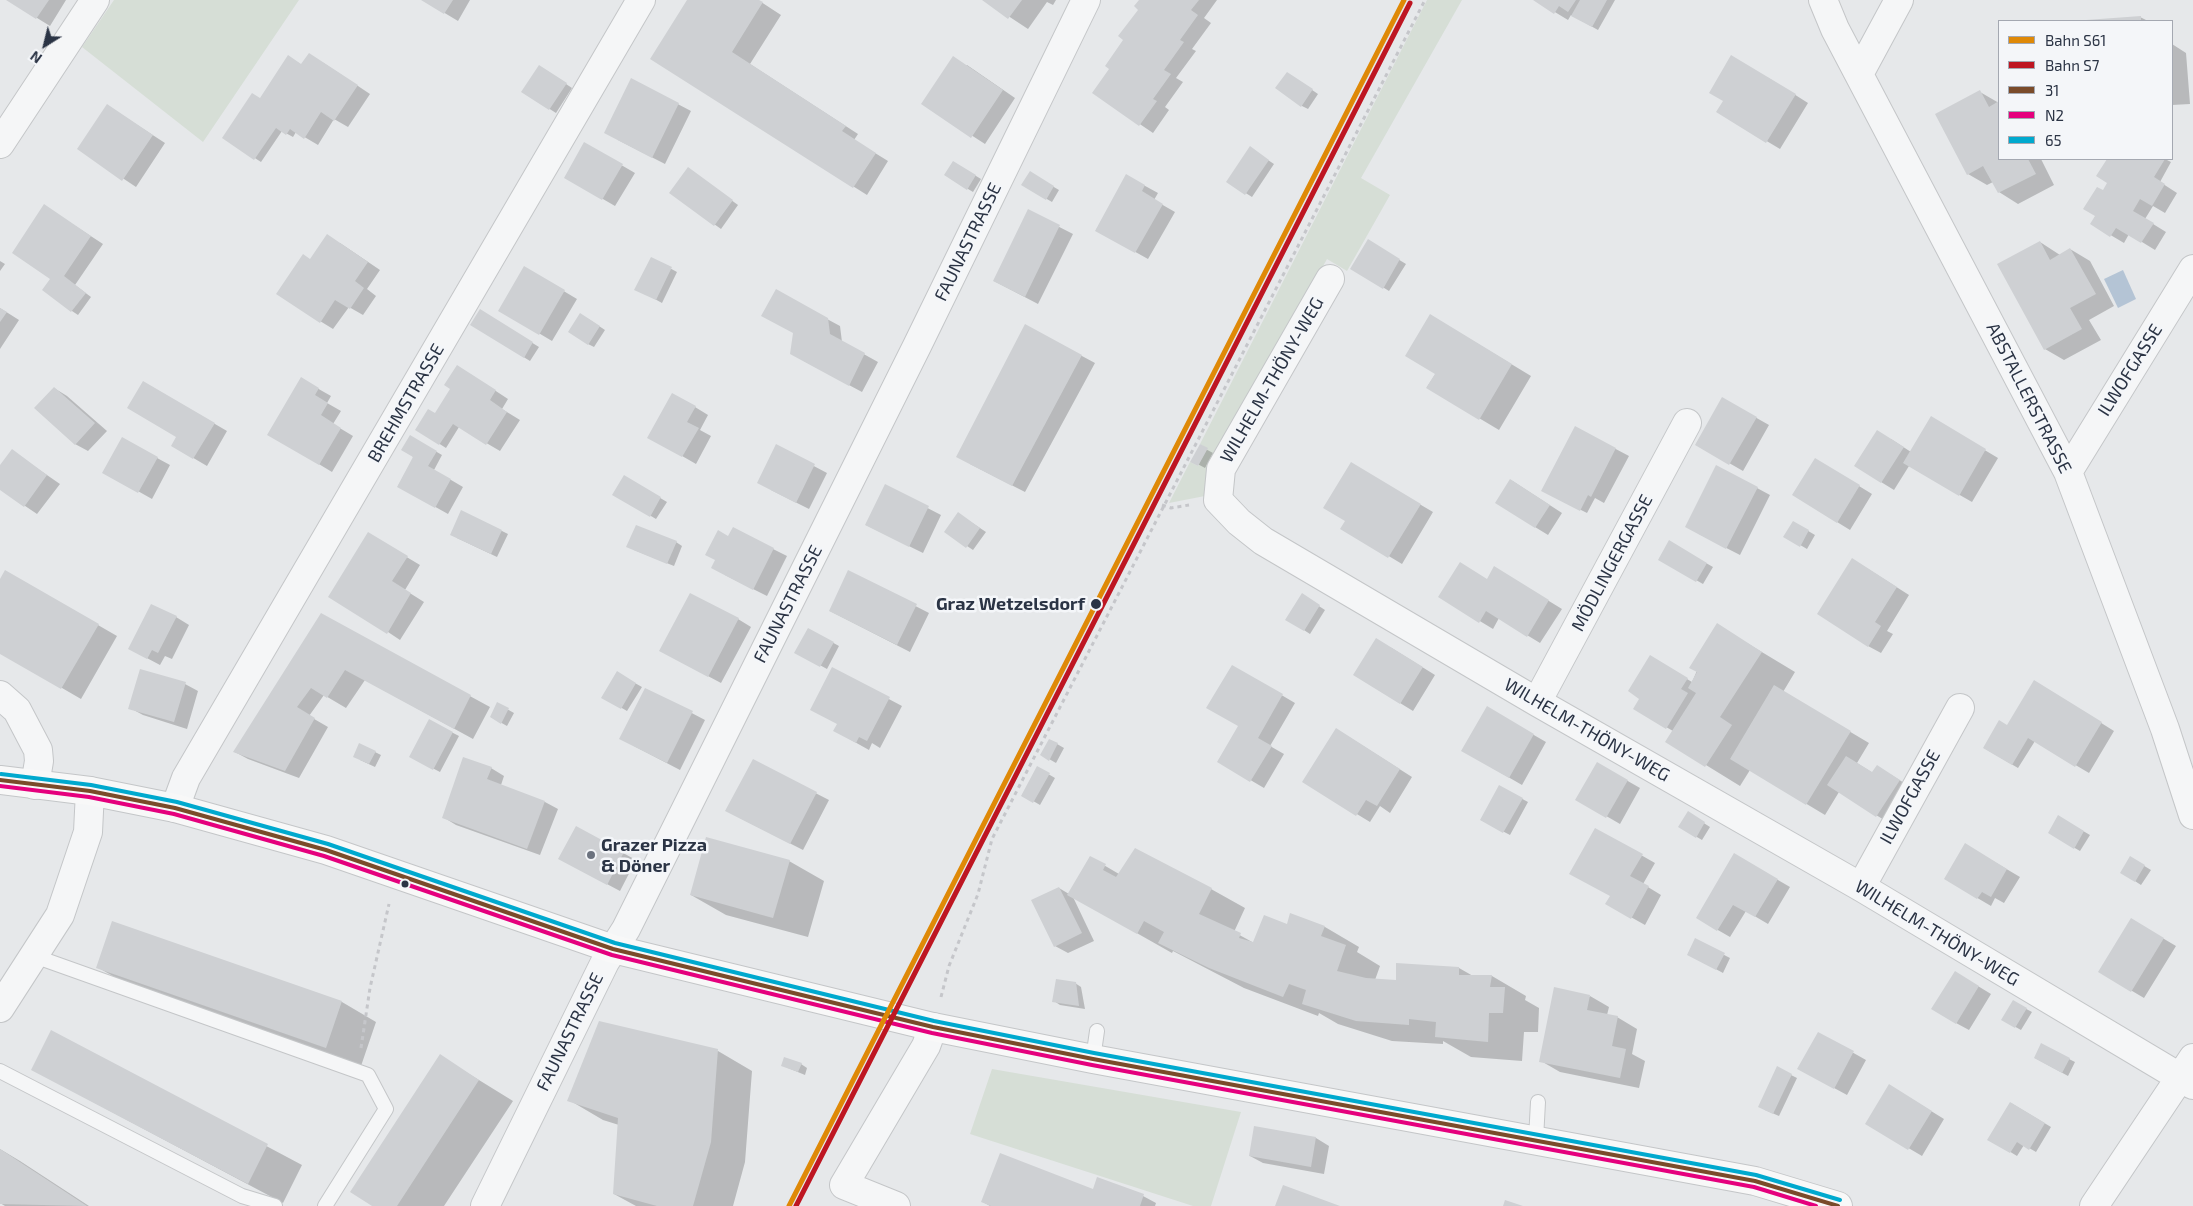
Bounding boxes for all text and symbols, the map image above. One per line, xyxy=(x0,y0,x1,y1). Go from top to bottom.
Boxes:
north arrow xyxy=(20,20,70,70)
legend xyxy=(1998,20,2173,160)
text: Bahn S61 xyxy=(2045,31,2106,49)
text: N xyxy=(27,48,45,67)
text: Bahn S7 xyxy=(2045,56,2099,74)
text: 31 xyxy=(2045,81,2059,99)
text: N2 xyxy=(2045,106,2064,124)
text: 65 xyxy=(2045,131,2062,149)
street label: FAUNASTRASSE xyxy=(930,179,1006,305)
street label: WILHELM-THÖNY-WEG xyxy=(1216,293,1328,467)
street label: ABSTALLERSTRASSE xyxy=(1982,319,2076,477)
street label: ILWOFGASSE xyxy=(2093,320,2167,420)
street label: BREHMSTRASSE xyxy=(363,340,449,466)
street label: MÖDLINGERGASSE xyxy=(1567,491,1657,635)
street label: FAUNASTRASSE xyxy=(749,542,827,666)
place label: Graz Wetzelsdorf xyxy=(936,593,1085,615)
marker: Graz Wetzelsdorf xyxy=(1089,597,1103,611)
street label: WILHELM-THÖNY-WEG xyxy=(1500,674,1674,786)
street label: ILWOFGASSE xyxy=(1875,746,1945,848)
place label: Grazer Pizza & Döner xyxy=(601,834,707,876)
marker: Grazer Pizza & Döner xyxy=(585,849,597,861)
street label: WILHELM-THÖNY-WEG xyxy=(1851,875,2023,991)
unlabelled marker xyxy=(400,879,410,889)
street label: FAUNASTRASSE xyxy=(532,969,608,1095)

